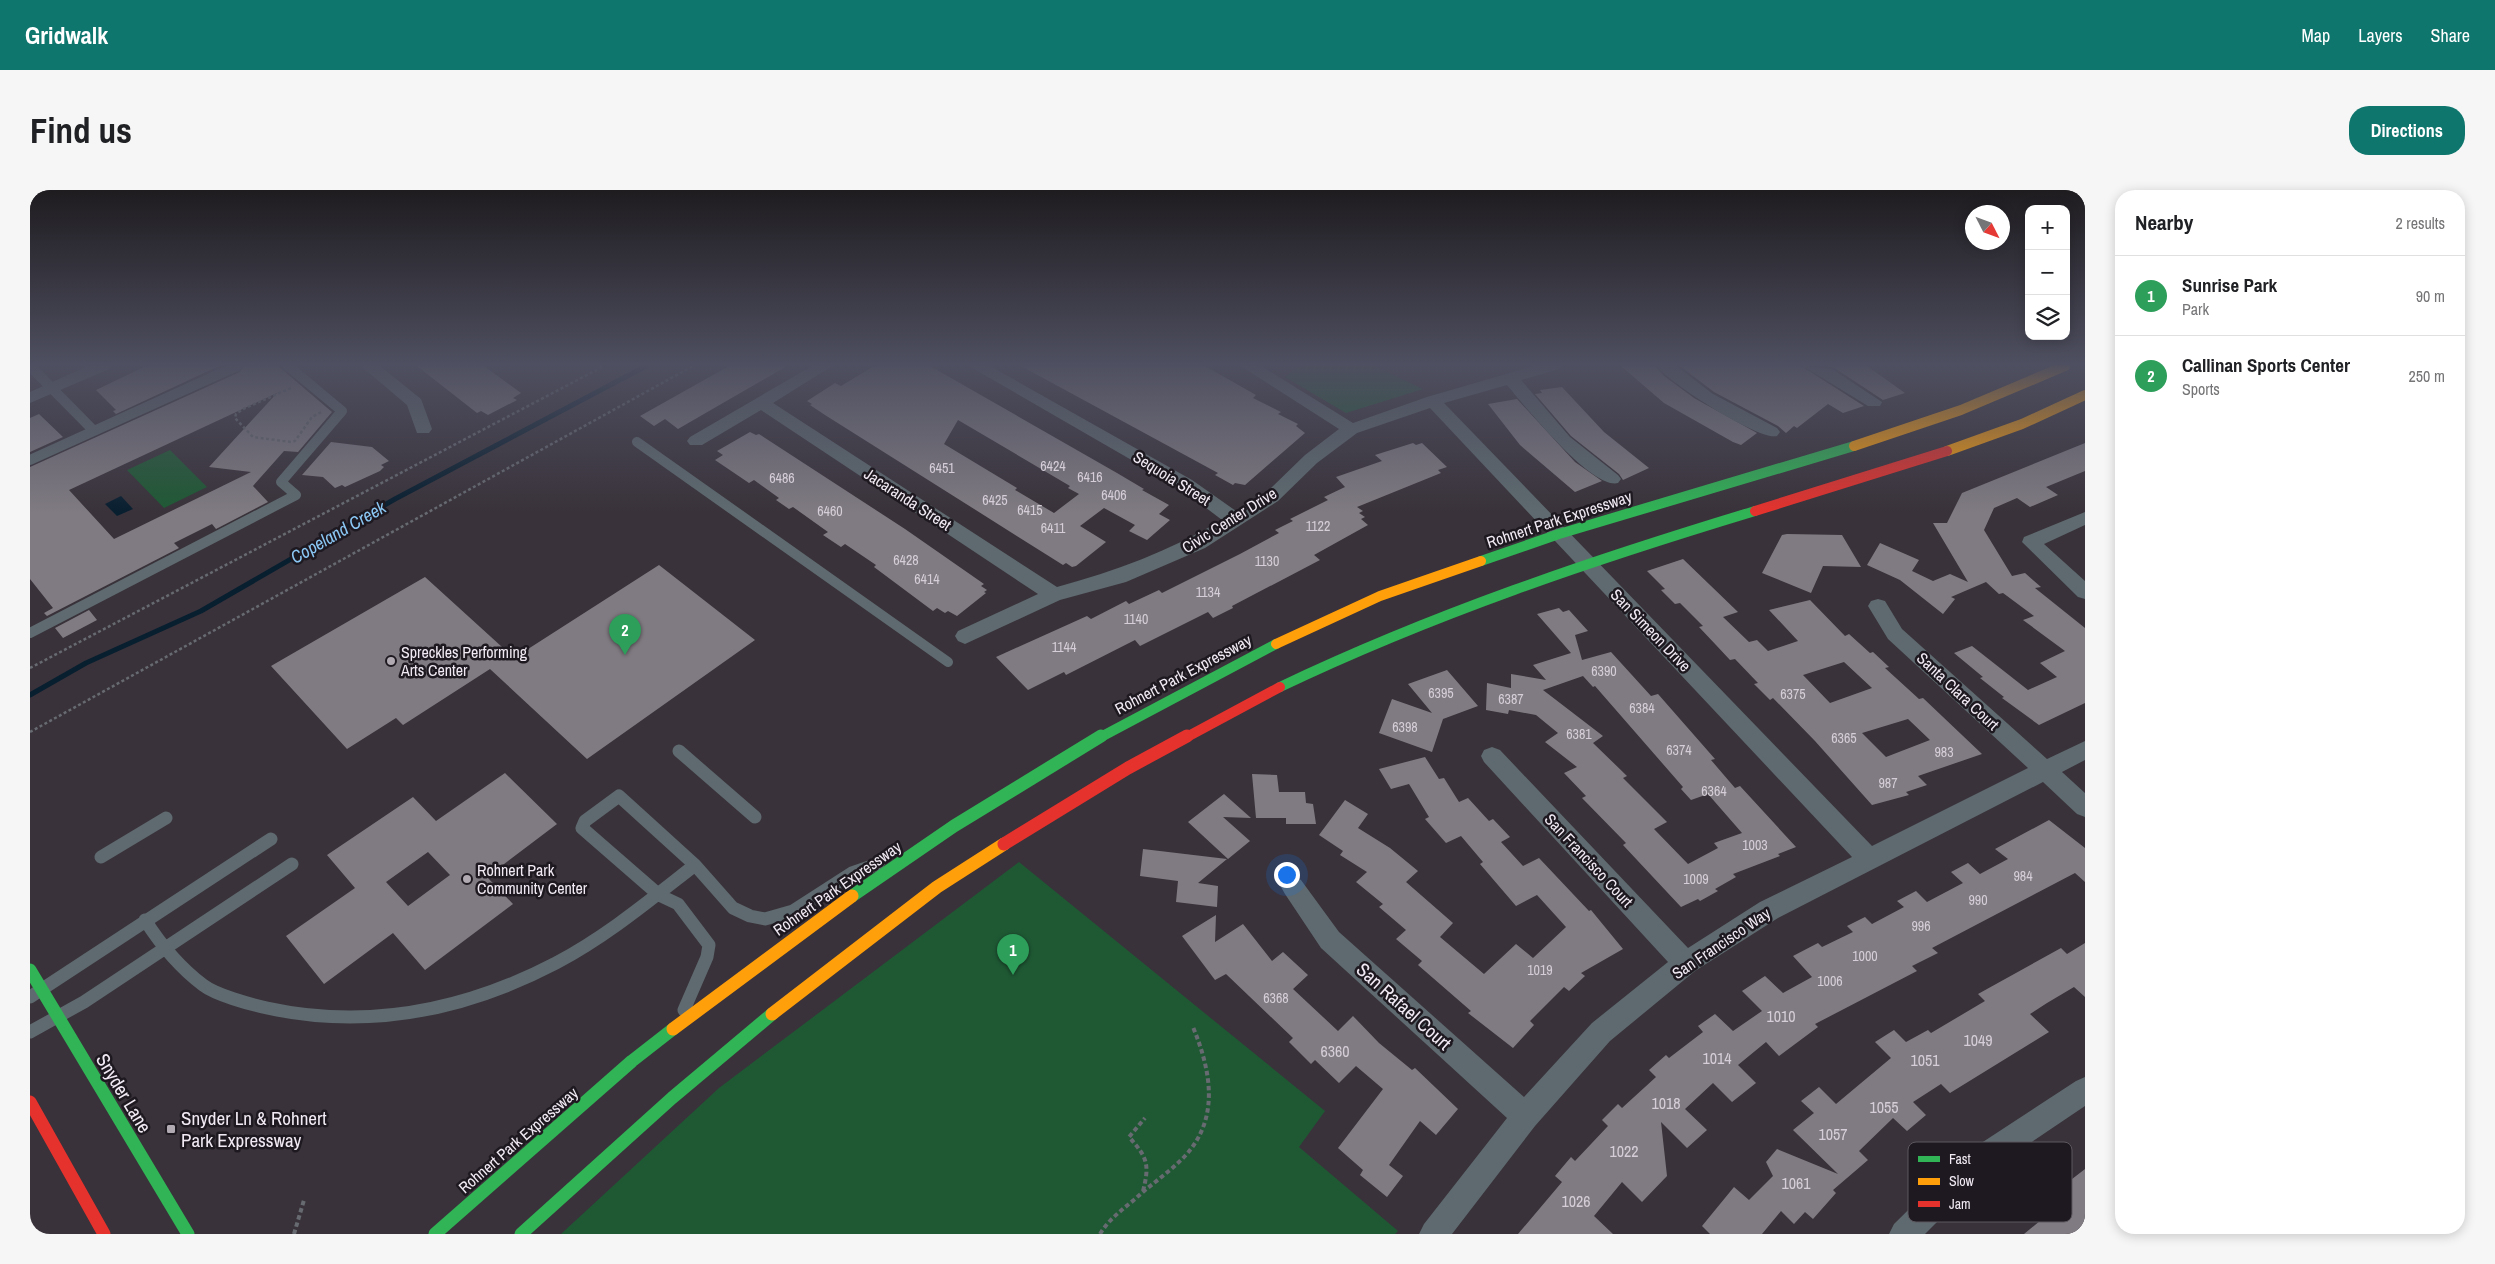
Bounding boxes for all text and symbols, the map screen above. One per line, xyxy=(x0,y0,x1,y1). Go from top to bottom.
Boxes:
text: Gridwalk xyxy=(25,19,108,51)
text: Map xyxy=(2302,23,2330,48)
text: Layers xyxy=(2358,23,2403,48)
text: Share xyxy=(2431,23,2470,48)
button: Directions xyxy=(2349,106,2465,155)
text: Find us xyxy=(30,107,132,154)
north arrow xyxy=(1965,205,2010,250)
map controls xyxy=(2025,205,2070,340)
button: + xyxy=(2025,205,2070,250)
text: Nearby xyxy=(2135,208,2193,237)
text: 2 results xyxy=(2395,212,2445,234)
button: − xyxy=(2025,250,2070,295)
text: Sunrise Park xyxy=(2182,272,2277,298)
text: 1 xyxy=(2147,285,2155,307)
text: 90 m xyxy=(2416,285,2445,307)
button: layers xyxy=(2025,295,2070,340)
text: Park xyxy=(2182,298,2209,320)
text: Callinan Sports Center xyxy=(2182,352,2350,378)
text: 2 xyxy=(2147,365,2155,387)
text: 250 m xyxy=(2409,365,2445,387)
text: Sports xyxy=(2182,378,2220,400)
street label: Sequoia Street xyxy=(1129,445,1215,511)
house number: 6424 xyxy=(1040,457,1066,475)
house number: 6451 xyxy=(929,459,955,477)
street label: Jacaranda Street xyxy=(860,463,956,536)
house number: 6416 xyxy=(1077,468,1103,486)
house number: 6486 xyxy=(769,469,795,487)
street label: Civic Center Drive xyxy=(1177,482,1281,558)
street label: Rohnert Park Expressway xyxy=(1483,485,1635,553)
house number: 6406 xyxy=(1101,486,1127,504)
house number: 6425 xyxy=(982,491,1008,509)
water label: Copeland Creek xyxy=(286,494,391,569)
house number: 6415 xyxy=(1017,501,1043,519)
house number: 6460 xyxy=(817,502,843,520)
house number: 1122 xyxy=(1306,517,1330,535)
house number: 6411 xyxy=(1041,519,1066,537)
house number: 6428 xyxy=(893,551,919,569)
house number: 1130 xyxy=(1255,552,1279,570)
house number: 6414 xyxy=(914,570,940,588)
house number: 1134 xyxy=(1196,583,1221,601)
street label: San Simeon Drive xyxy=(1606,584,1696,676)
house number: 1140 xyxy=(1124,610,1148,628)
pin: 2 xyxy=(609,614,641,655)
street label: Rohnert Park Expressway xyxy=(1111,628,1256,719)
house number: 1144 xyxy=(1052,638,1077,656)
place label: Spreckles Performing Arts Center xyxy=(400,641,528,681)
street label: Santa Clara Court xyxy=(1912,647,2004,735)
marker: Spreckles Performing Arts Center xyxy=(385,655,397,667)
house number: 6390 xyxy=(1591,662,1617,680)
house number: 6395 xyxy=(1428,684,1454,702)
house number: 6375 xyxy=(1780,685,1806,703)
house number: 6387 xyxy=(1498,690,1524,708)
house number: 6384 xyxy=(1629,699,1655,717)
house number: 6398 xyxy=(1392,718,1418,736)
house number: 6381 xyxy=(1566,725,1592,743)
house number: 6365 xyxy=(1831,729,1857,747)
house number: 6374 xyxy=(1666,741,1692,759)
house number: 983 xyxy=(1934,743,1954,761)
house number: 987 xyxy=(1878,774,1898,792)
house number: 6364 xyxy=(1701,782,1727,800)
street label: San Francisco Court xyxy=(1540,808,1638,912)
street label: Rohnert Park Expressway xyxy=(769,835,906,941)
house number: 1003 xyxy=(1742,836,1768,854)
place label: Rohnert Park Community Center xyxy=(477,859,588,899)
your location xyxy=(1274,862,1300,888)
house number: 984 xyxy=(2013,867,2033,885)
house number: 1009 xyxy=(1683,870,1709,888)
marker: Rohnert Park Community Center xyxy=(461,873,473,885)
house number: 990 xyxy=(1968,891,1988,909)
street label: San Francisco Way xyxy=(1668,902,1775,984)
house number: 996 xyxy=(1911,917,1931,935)
pin: 1 xyxy=(997,934,1029,975)
house number: 1000 xyxy=(1852,947,1878,965)
street label: San Rafael Court xyxy=(1351,956,1458,1056)
house number: 1019 xyxy=(1527,961,1553,979)
house number: 1006 xyxy=(1817,972,1843,990)
house number: 6368 xyxy=(1263,989,1289,1007)
house number: 1010 xyxy=(1766,1005,1796,1027)
house number: 1049 xyxy=(1963,1029,1993,1051)
house number: 6360 xyxy=(1320,1040,1350,1062)
house number: 1014 xyxy=(1702,1047,1732,1069)
street label: Snyder Lane xyxy=(90,1048,158,1138)
house number: 1051 xyxy=(1910,1049,1940,1071)
street label: Rohnert Park Expressway xyxy=(454,1082,583,1198)
house number: 1018 xyxy=(1651,1092,1681,1114)
house number: 1055 xyxy=(1869,1096,1899,1118)
place label: Snyder Ln & Rohnert Park Expressway xyxy=(181,1105,327,1153)
marker: Snyder Ln & Rohnert Park Expressway xyxy=(165,1123,177,1135)
house number: 1057 xyxy=(1818,1123,1848,1145)
house number: 1022 xyxy=(1609,1140,1639,1162)
legend xyxy=(1908,1142,2072,1222)
text: Fast xyxy=(1949,1150,1971,1168)
house number: 1061 xyxy=(1781,1172,1811,1194)
text: Slow xyxy=(1949,1172,1975,1190)
house number: 1026 xyxy=(1561,1190,1591,1212)
text: Jam xyxy=(1949,1195,1971,1213)

